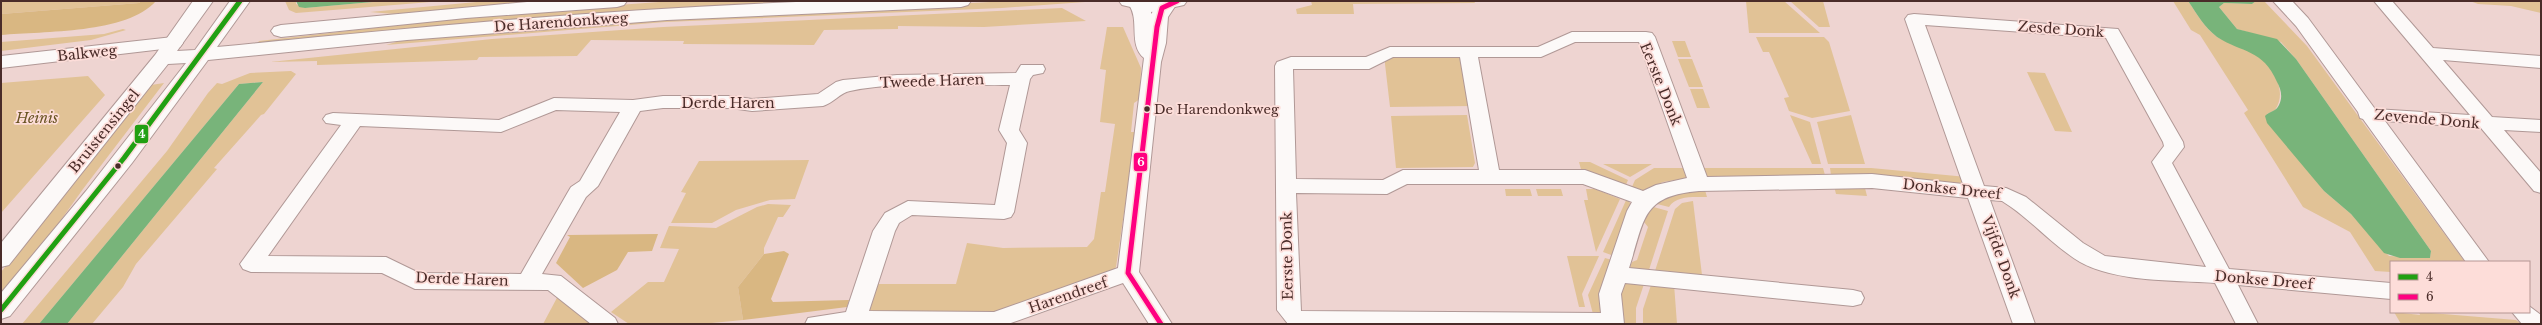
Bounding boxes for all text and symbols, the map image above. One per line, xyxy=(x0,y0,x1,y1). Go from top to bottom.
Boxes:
street label: De Harendonkweg xyxy=(493,8,629,36)
street label: Zesde Donk xyxy=(2017,17,2105,41)
street label: Eerste Donk xyxy=(1636,40,1686,129)
street label: Balkweg xyxy=(56,41,118,65)
street label: Tweede Haren xyxy=(880,70,985,92)
street label: Bruistensingel xyxy=(65,85,144,177)
street label: Derde Haren xyxy=(681,94,775,112)
place label: De Harendonkweg xyxy=(1154,101,1279,118)
marker: De Harendonkweg xyxy=(1142,104,1152,114)
street label: Zevende Donk xyxy=(2374,105,2481,133)
park label: Heinis xyxy=(15,109,58,127)
line badge: 4 xyxy=(134,124,149,144)
text: 4 xyxy=(138,127,146,141)
line badge: 6 xyxy=(1133,152,1148,172)
text: 6 xyxy=(1137,155,1145,169)
unlabelled marker xyxy=(113,161,123,171)
street label: Donkse Dreef xyxy=(1902,175,2004,203)
street label: Eerste Donk xyxy=(1277,211,1297,300)
street label: Vijfde Donk xyxy=(1977,212,2024,301)
legend xyxy=(2390,261,2530,313)
street label: Donkse Dreef xyxy=(2214,267,2316,293)
street label: Derde Haren xyxy=(415,268,509,290)
text: 4 xyxy=(2426,269,2433,284)
street label: Harendreef xyxy=(1026,272,1112,317)
text: 6 xyxy=(2426,289,2434,304)

